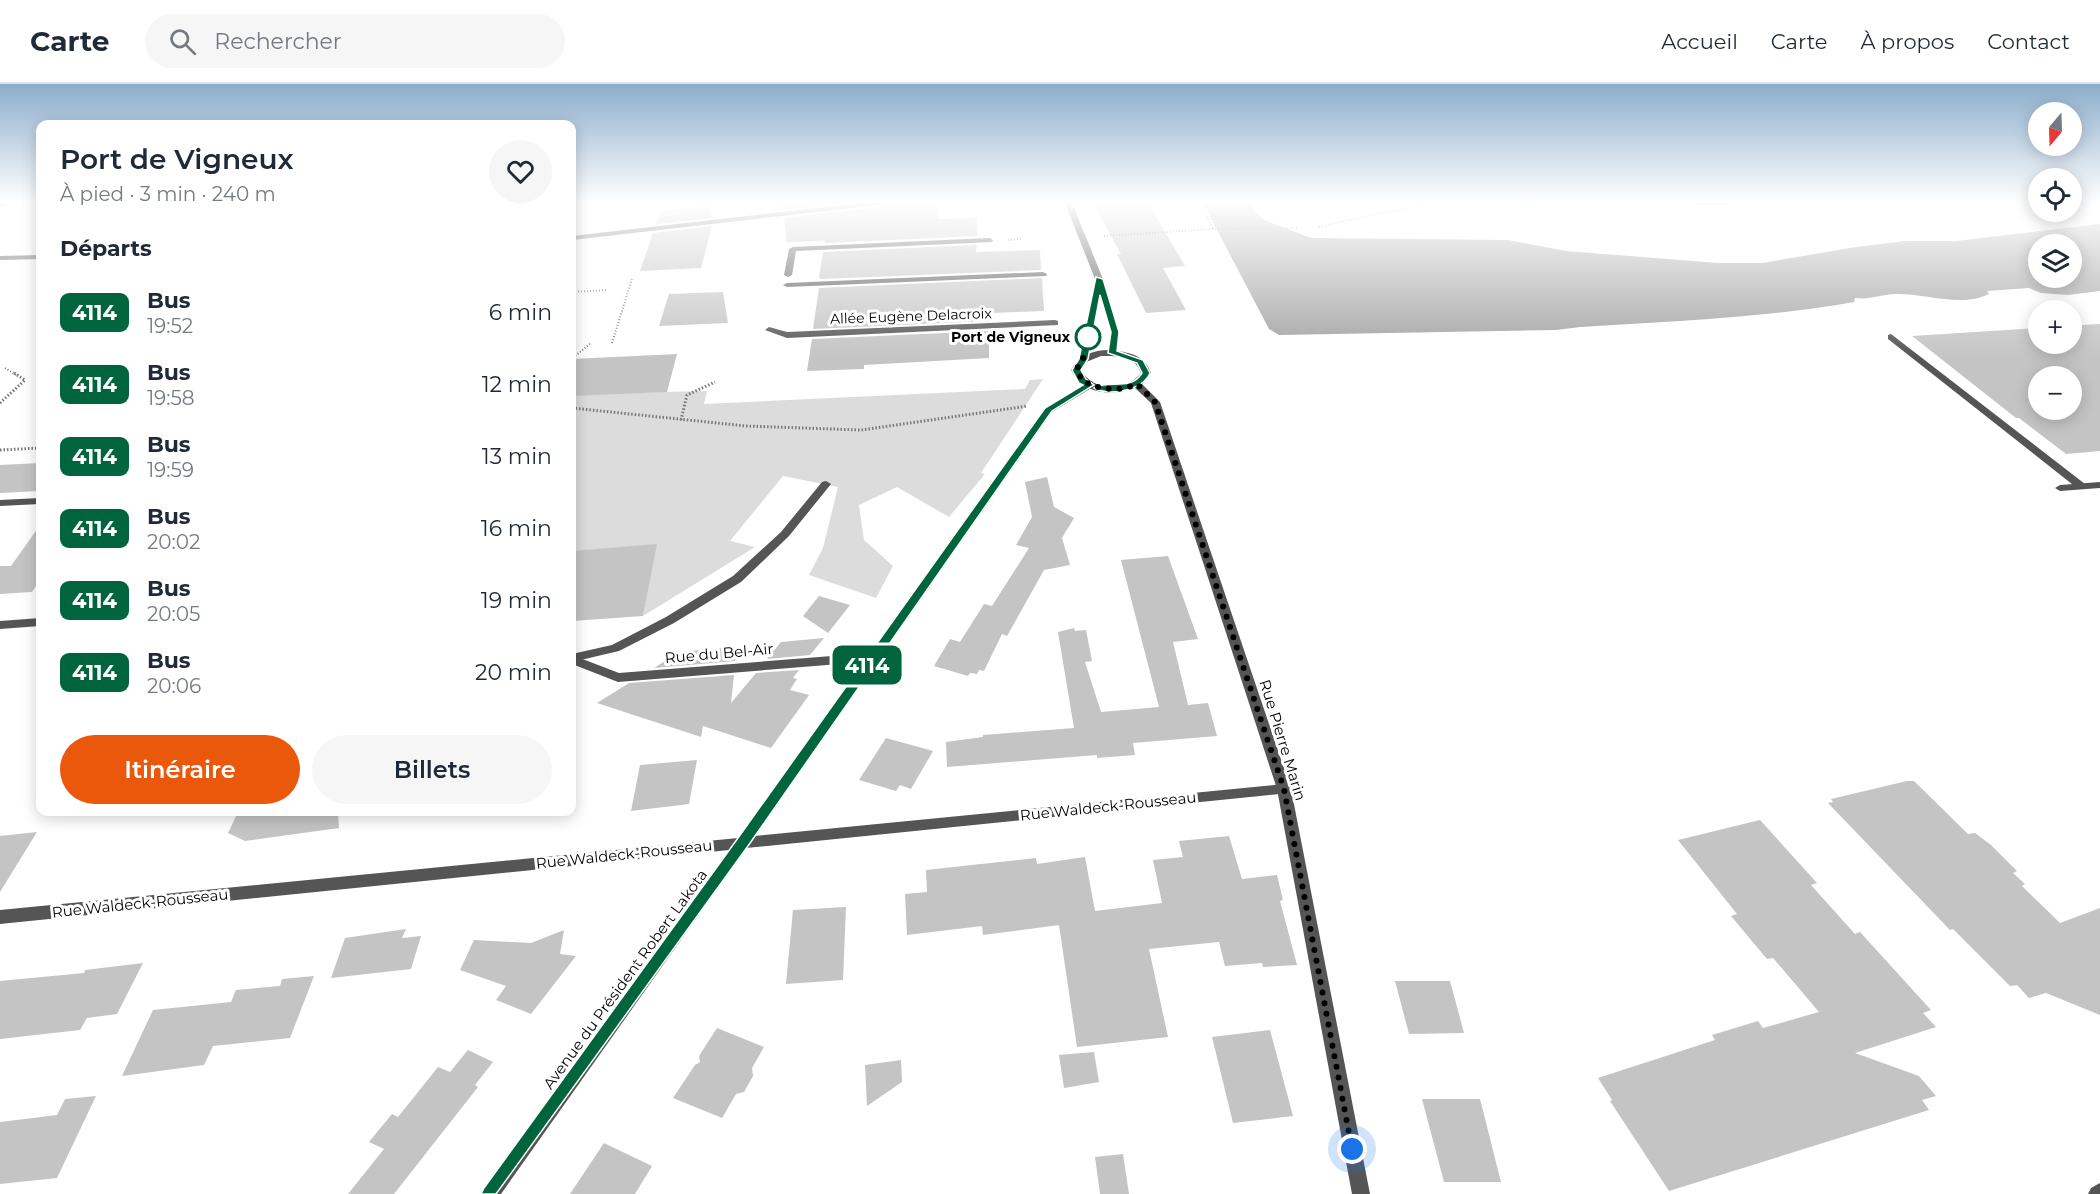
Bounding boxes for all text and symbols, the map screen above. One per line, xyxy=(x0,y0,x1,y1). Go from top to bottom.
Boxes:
search box xyxy=(145,14,565,68)
text: Carte xyxy=(30,24,109,58)
icon: search xyxy=(166,25,199,58)
text: Rechercher xyxy=(214,28,342,55)
text: Accueil xyxy=(1661,29,1738,54)
text: Carte xyxy=(1771,29,1827,54)
text: À propos xyxy=(1860,29,1954,54)
text: Contact xyxy=(1987,29,2070,54)
north arrow xyxy=(2028,102,2082,156)
map controls xyxy=(2028,102,2082,420)
button: heart xyxy=(489,140,552,203)
text: Port de Vigneux xyxy=(60,142,294,176)
button: locate xyxy=(2028,168,2082,222)
text: À pied · 3 min · 240 m xyxy=(60,182,276,206)
button: layers xyxy=(2028,234,2082,288)
text: Départs xyxy=(60,235,152,262)
text: Bus xyxy=(147,287,191,314)
text: 6 min xyxy=(489,299,552,326)
text: 4114 xyxy=(72,300,117,325)
button: + xyxy=(2028,300,2082,354)
street label: Allée Eugène Delacroix xyxy=(830,304,993,328)
text: 19:52 xyxy=(147,314,193,338)
marker: Port de Vigneux xyxy=(1075,324,1101,350)
place label: Port de Vigneux xyxy=(951,328,1071,346)
text: Bus xyxy=(147,359,191,386)
button: − xyxy=(2028,366,2082,420)
text: 12 min xyxy=(482,371,552,398)
text: 4114 xyxy=(72,372,117,397)
text: 19:58 xyxy=(147,386,195,410)
text: Bus xyxy=(147,431,191,458)
text: 13 min xyxy=(482,443,552,470)
text: 4114 xyxy=(72,444,117,469)
text: 19:59 xyxy=(147,458,194,482)
text: Bus xyxy=(147,503,191,530)
text: 16 min xyxy=(481,515,552,542)
text: 4114 xyxy=(72,516,117,541)
text: 20:02 xyxy=(147,530,200,554)
text: Bus xyxy=(147,575,191,602)
text: 19 min xyxy=(481,587,552,614)
text: 4114 xyxy=(72,588,117,613)
text: 20:05 xyxy=(147,602,200,626)
street label: Rue du Bel-Air xyxy=(664,639,774,667)
line badge: 4114 xyxy=(825,646,909,684)
text: Bus xyxy=(147,647,191,674)
text: 4114 xyxy=(845,653,889,678)
text: 20 min xyxy=(475,659,552,686)
text: 4114 xyxy=(72,660,117,685)
text: 20:06 xyxy=(147,674,201,698)
street label: Rue Pierre Marin xyxy=(1256,677,1310,803)
button: Itinéraire xyxy=(60,735,300,804)
button: Billets xyxy=(312,735,552,804)
street label: Rue Waldeck-Rousseau xyxy=(1019,787,1197,825)
street label: Rue Waldeck-Rousseau xyxy=(535,835,713,873)
street label: Avenue du Président Robert Lakota xyxy=(539,865,711,1093)
street label: Rue Waldeck-Rousseau xyxy=(51,884,229,922)
your location xyxy=(1337,1134,1367,1164)

